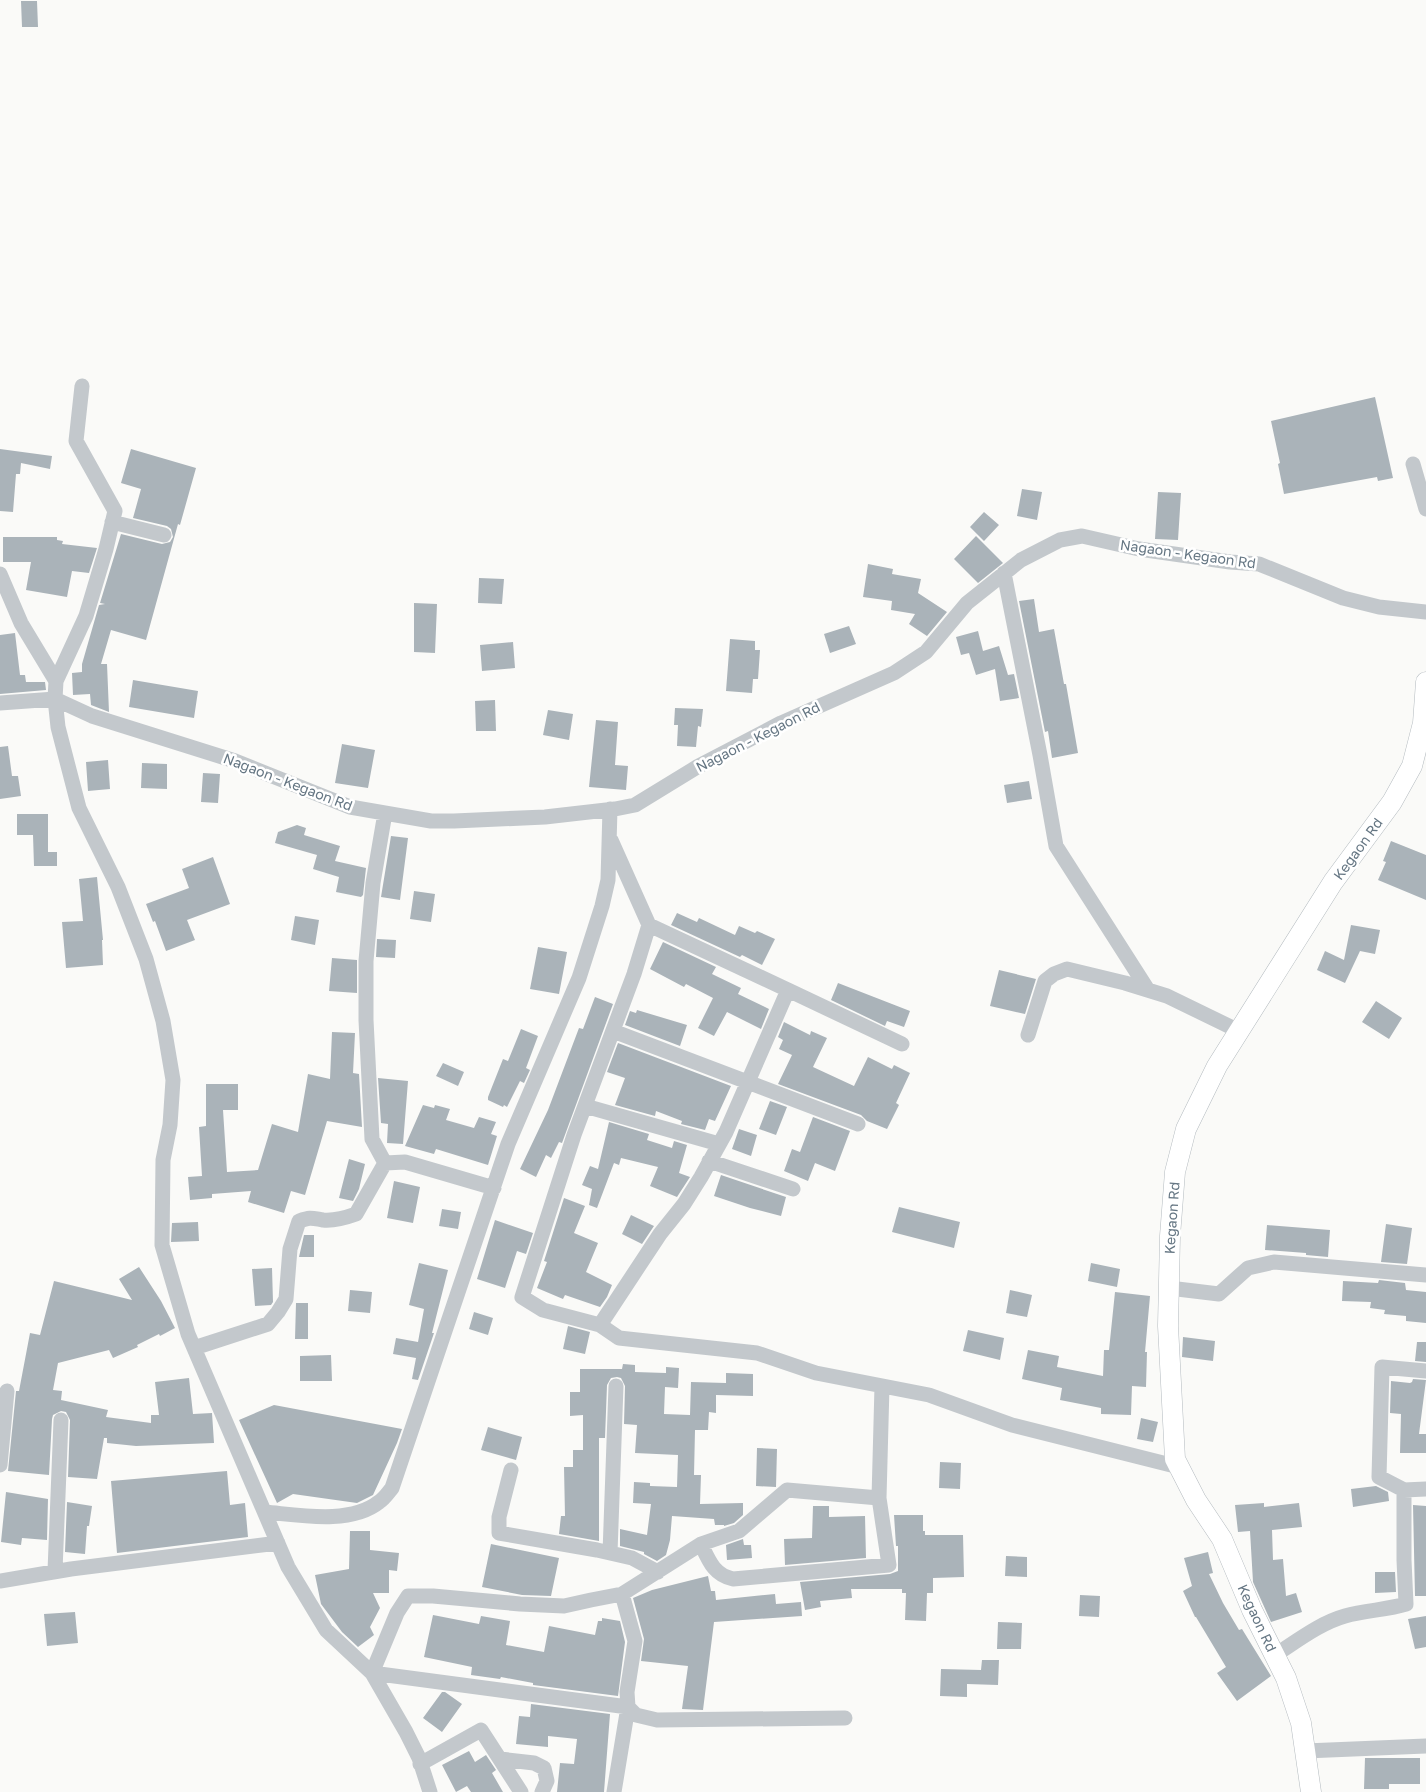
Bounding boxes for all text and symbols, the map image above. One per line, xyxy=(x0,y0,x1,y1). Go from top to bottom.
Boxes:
street label: Nagaon - Kegaon Rd xyxy=(1119,536,1257,571)
street label: Nagaon - Kegaon Rd xyxy=(693,698,823,775)
street label: Nagaon - Kegaon Rd xyxy=(221,749,355,814)
street label: Kegaon Rd xyxy=(1329,814,1386,883)
street label: Kegaon Rd xyxy=(1160,1181,1183,1255)
street label: Kegaon Rd xyxy=(1234,1581,1280,1654)

